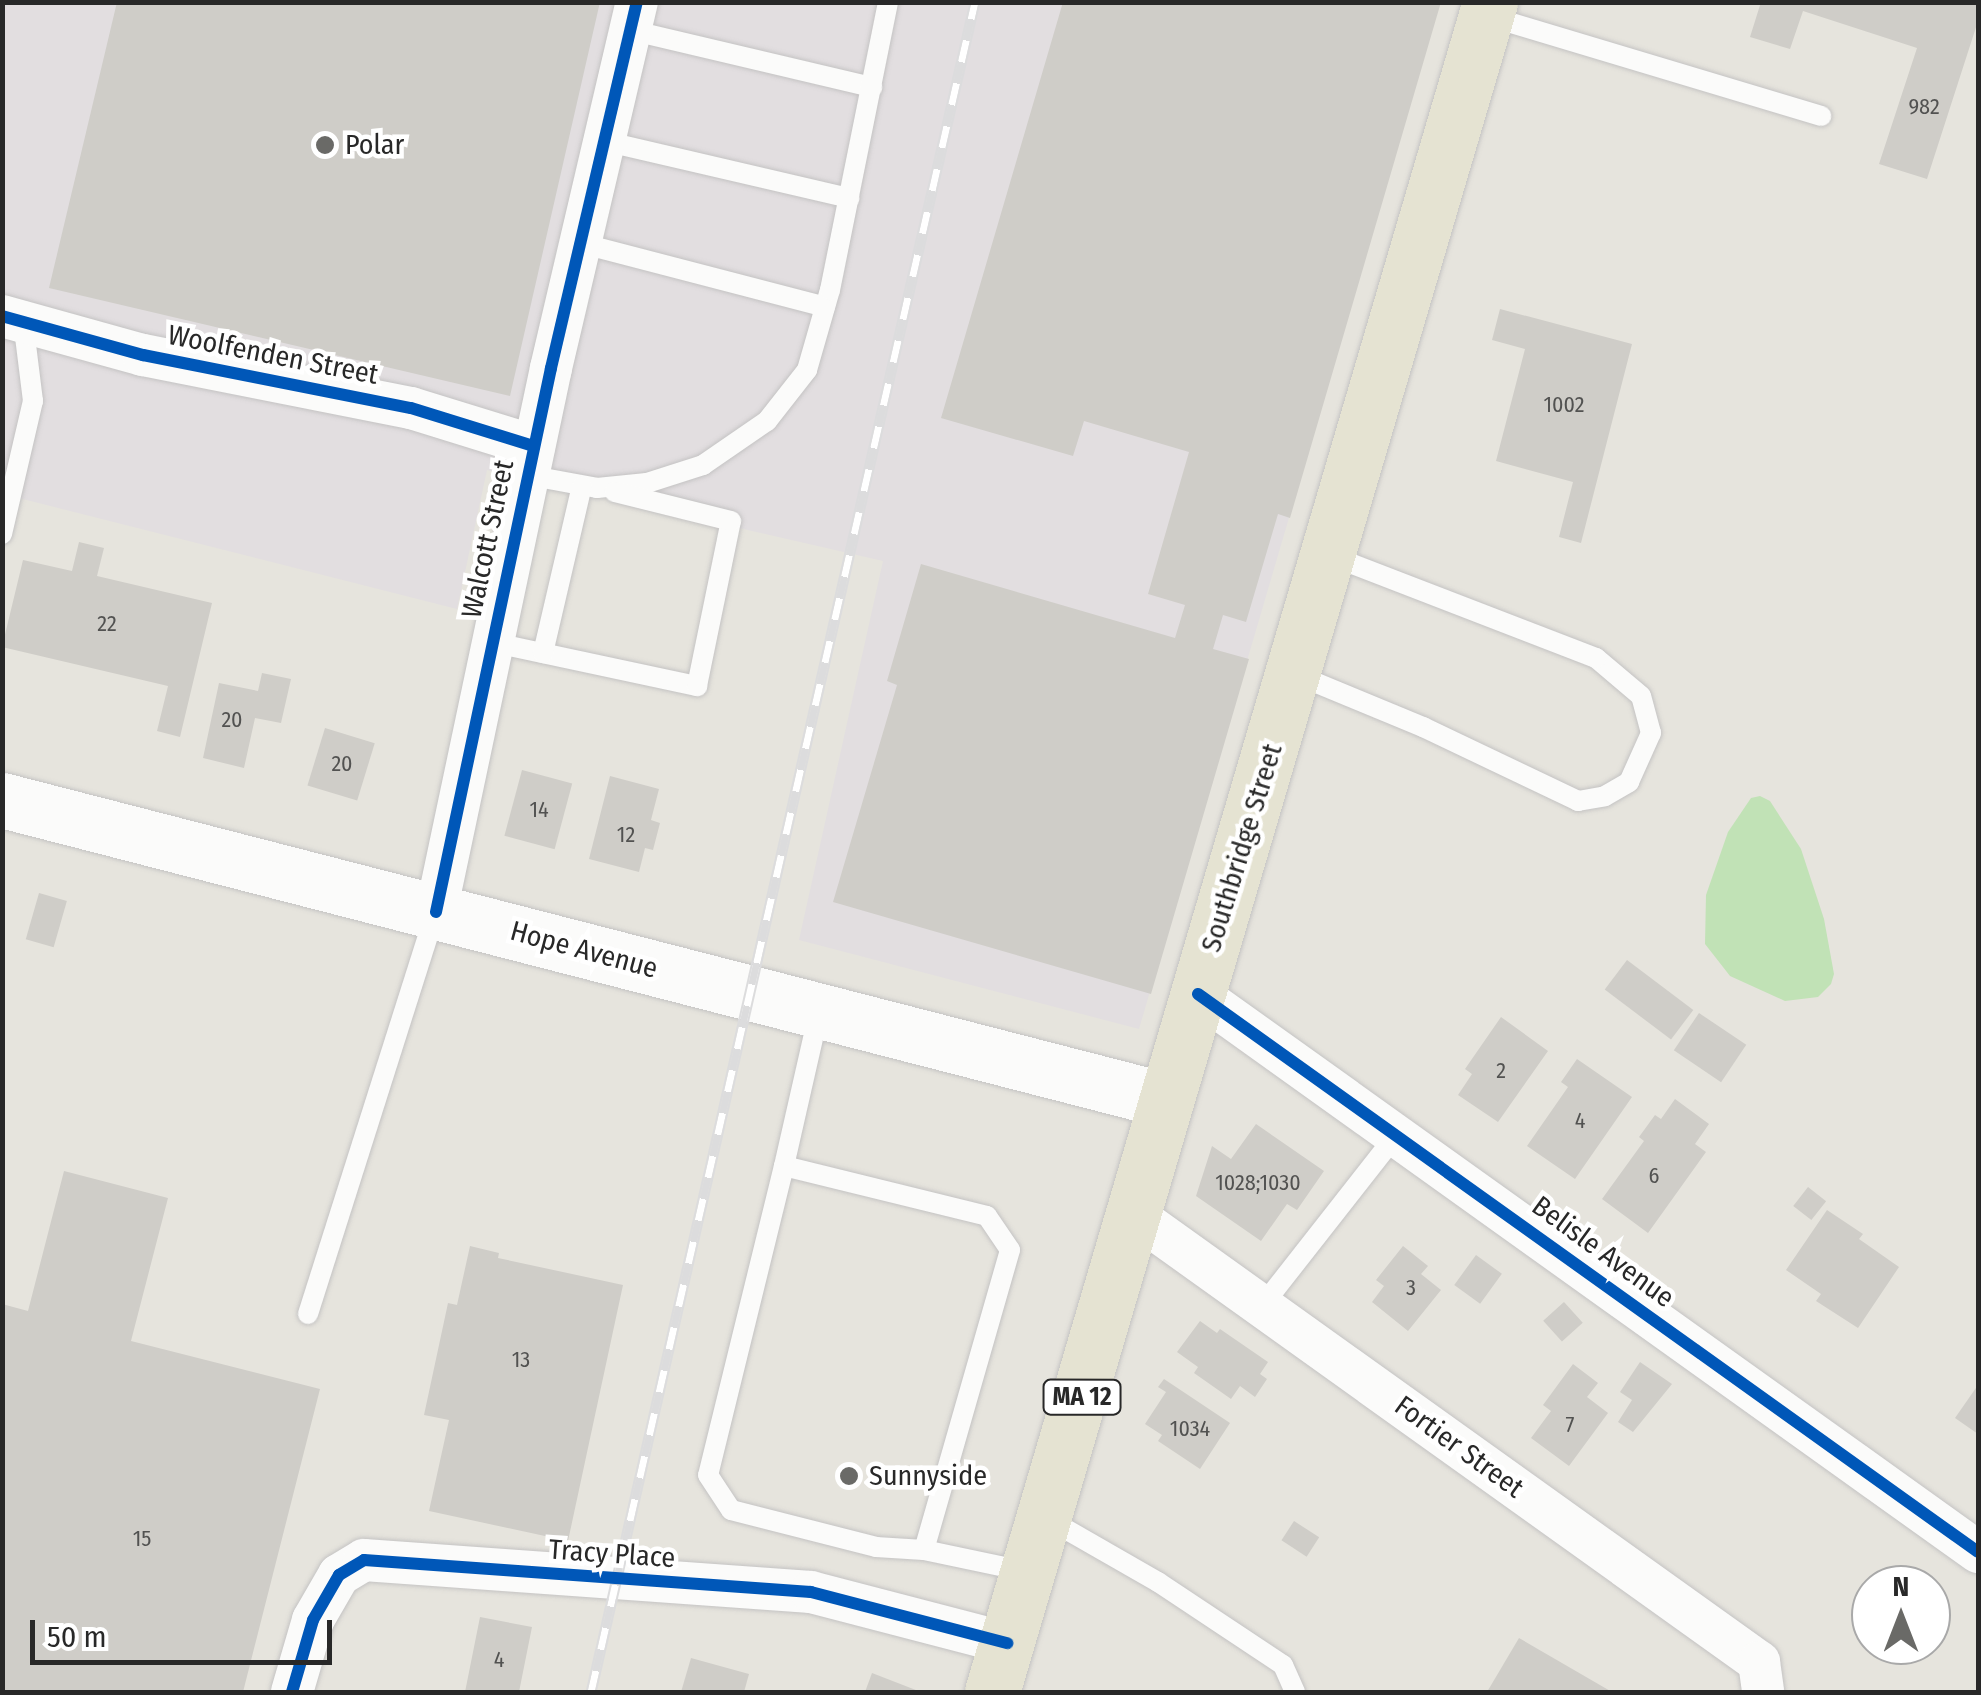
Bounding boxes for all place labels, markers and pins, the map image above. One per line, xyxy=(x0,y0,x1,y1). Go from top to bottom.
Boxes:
place label: Polar xyxy=(345,128,404,162)
marker: Polar xyxy=(314,134,336,156)
place label: Sunnyside xyxy=(869,1459,987,1493)
marker: Sunnyside xyxy=(838,1465,860,1487)

